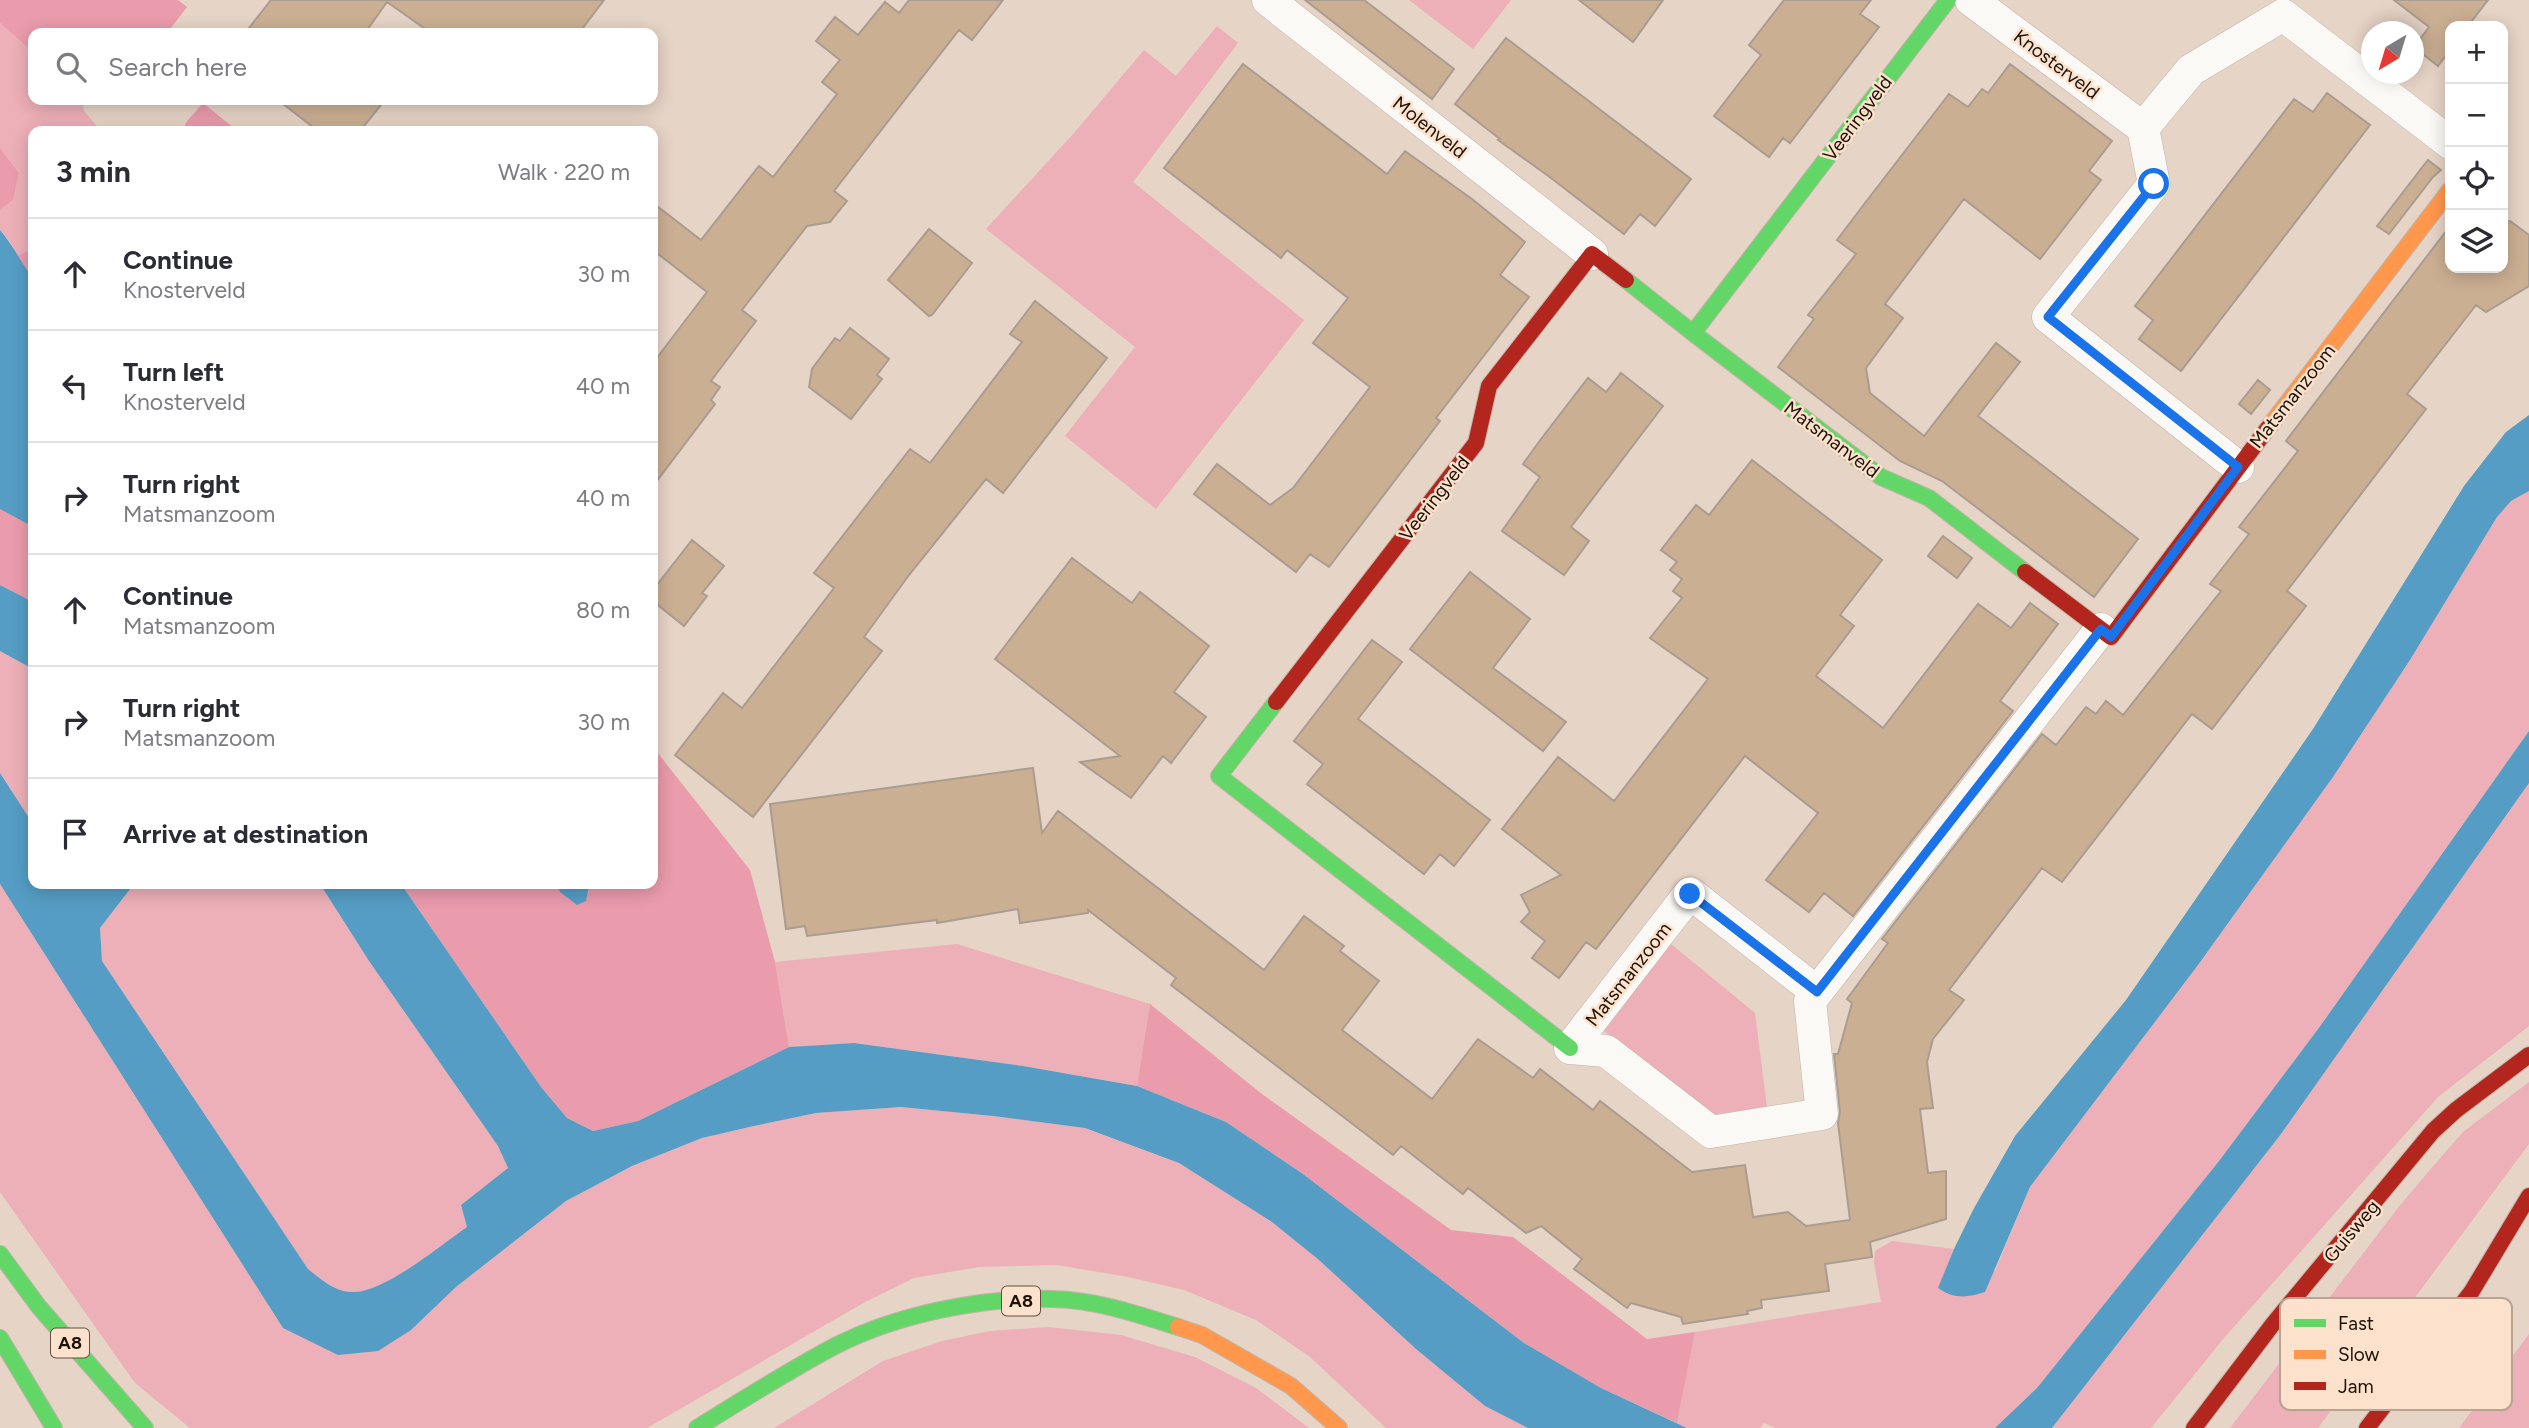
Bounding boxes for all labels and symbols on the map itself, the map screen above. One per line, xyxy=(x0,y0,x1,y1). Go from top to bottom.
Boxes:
north arrow xyxy=(2361,21,2424,84)
street label: Knosterveld xyxy=(2009,25,2104,104)
street label: Veeringveld xyxy=(1818,71,1897,166)
street label: Molenveld xyxy=(1388,91,1471,163)
route start xyxy=(2138,168,2169,199)
street label: Matsmanzoom xyxy=(2245,340,2340,453)
street label: Matsmanveld xyxy=(1779,396,1884,483)
street label: Veeringveld xyxy=(1394,451,1475,545)
route end xyxy=(1674,878,1705,909)
street label: Matsmanzoom xyxy=(1581,918,1676,1031)
street label: Guisweg xyxy=(2319,1195,2384,1267)
road number: A8 xyxy=(1002,1286,1040,1316)
legend xyxy=(2280,1298,2512,1410)
text: Fast xyxy=(2338,1312,2374,1335)
road number: A8 xyxy=(51,1328,89,1358)
text: Slow xyxy=(2338,1343,2380,1366)
text: Jam xyxy=(2338,1375,2374,1398)

